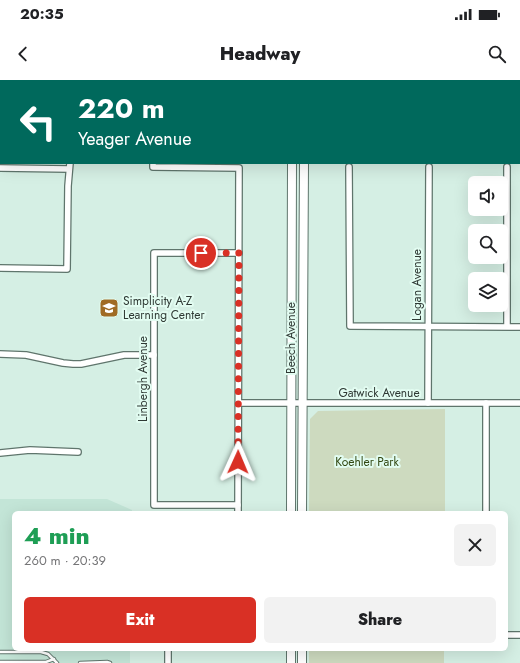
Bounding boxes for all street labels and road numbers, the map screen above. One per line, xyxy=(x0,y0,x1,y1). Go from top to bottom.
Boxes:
street label: Logan Avenue xyxy=(408,249,426,321)
street label: Beech Avenue xyxy=(282,302,300,374)
street label: Linbergh Avenue xyxy=(134,336,152,422)
street label: Gatwick Avenue xyxy=(338,384,420,402)

